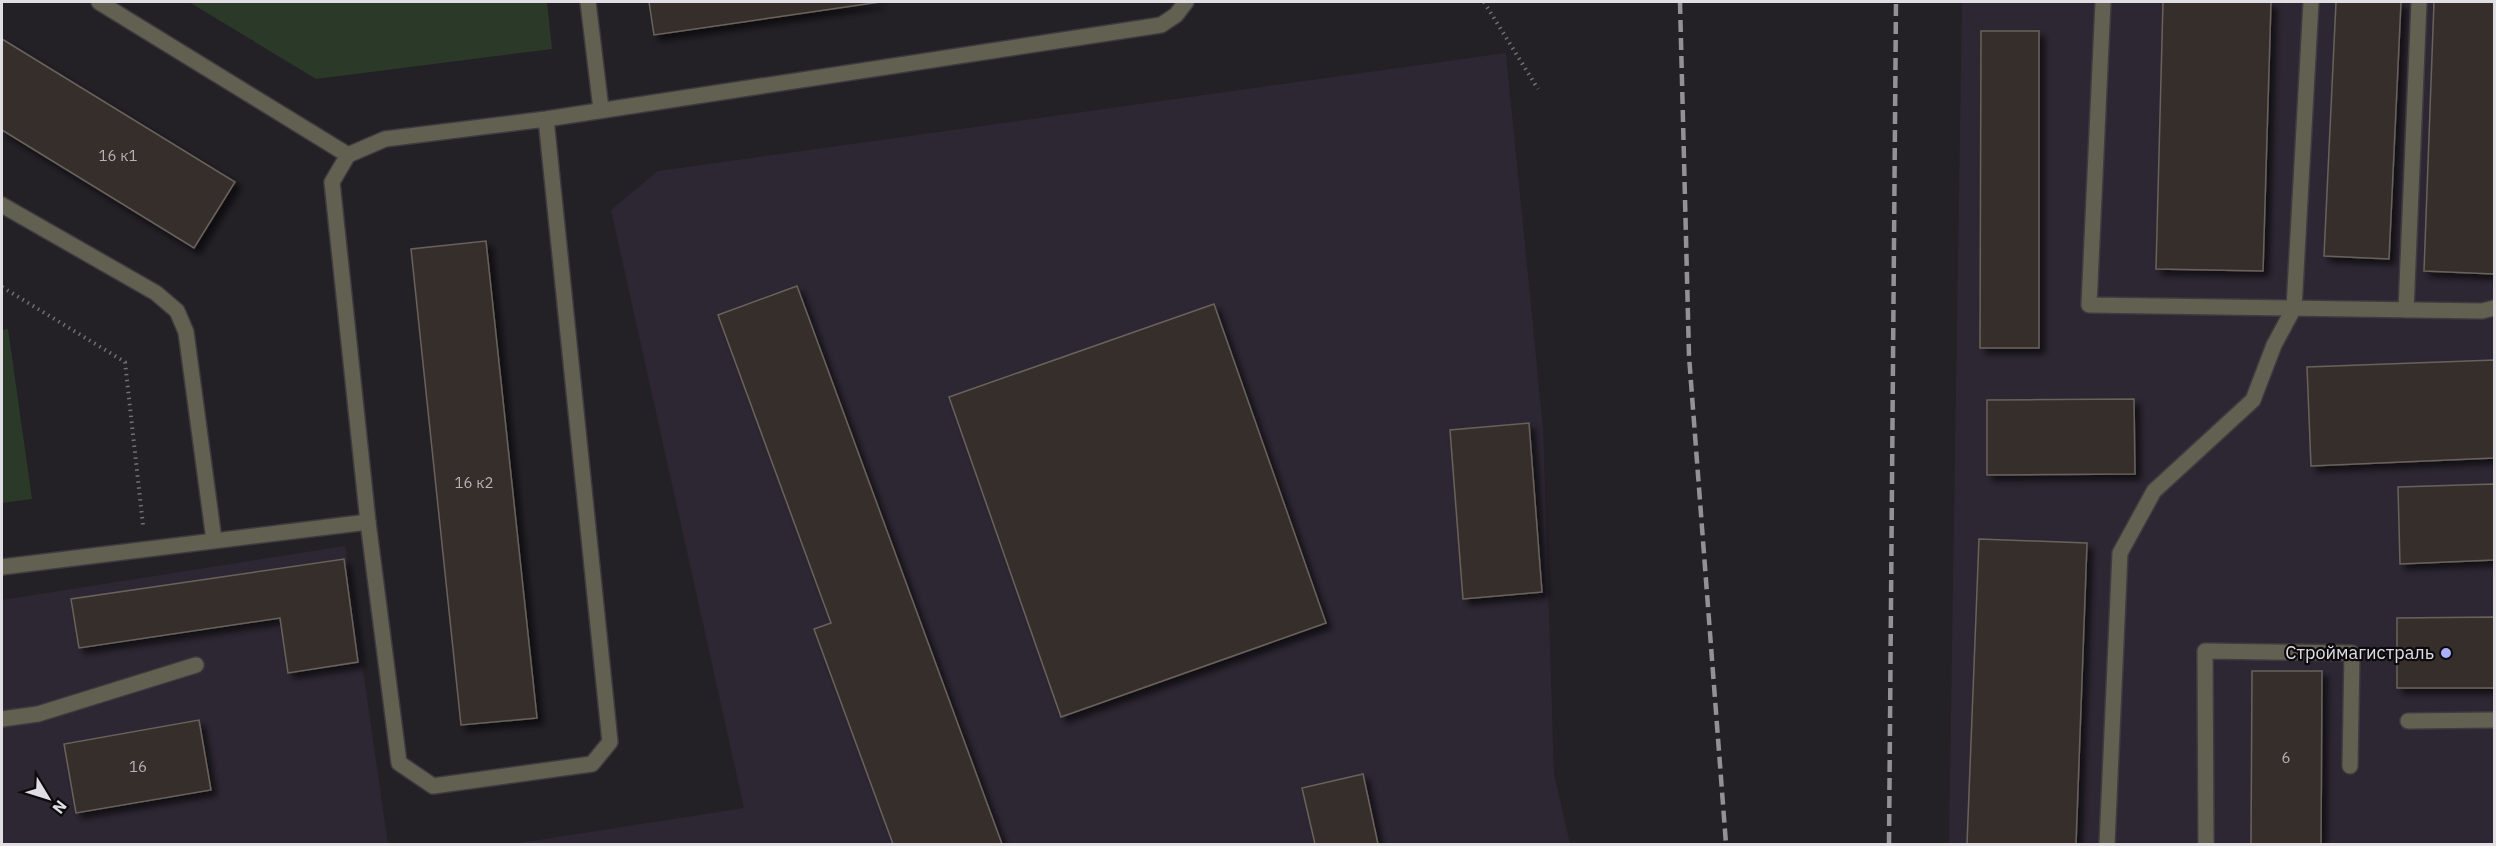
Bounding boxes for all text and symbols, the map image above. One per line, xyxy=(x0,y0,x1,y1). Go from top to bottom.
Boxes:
house number: 16 к1 xyxy=(99,146,137,165)
house number: 16 к2 xyxy=(455,473,493,492)
place label: Строймагистраль xyxy=(2285,641,2434,664)
marker: Строймагистраль xyxy=(2439,646,2453,660)
house number: 6 xyxy=(2281,748,2291,767)
house number: 16 xyxy=(129,757,147,776)
north arrow xyxy=(18,768,78,828)
text: N xyxy=(48,797,71,818)

